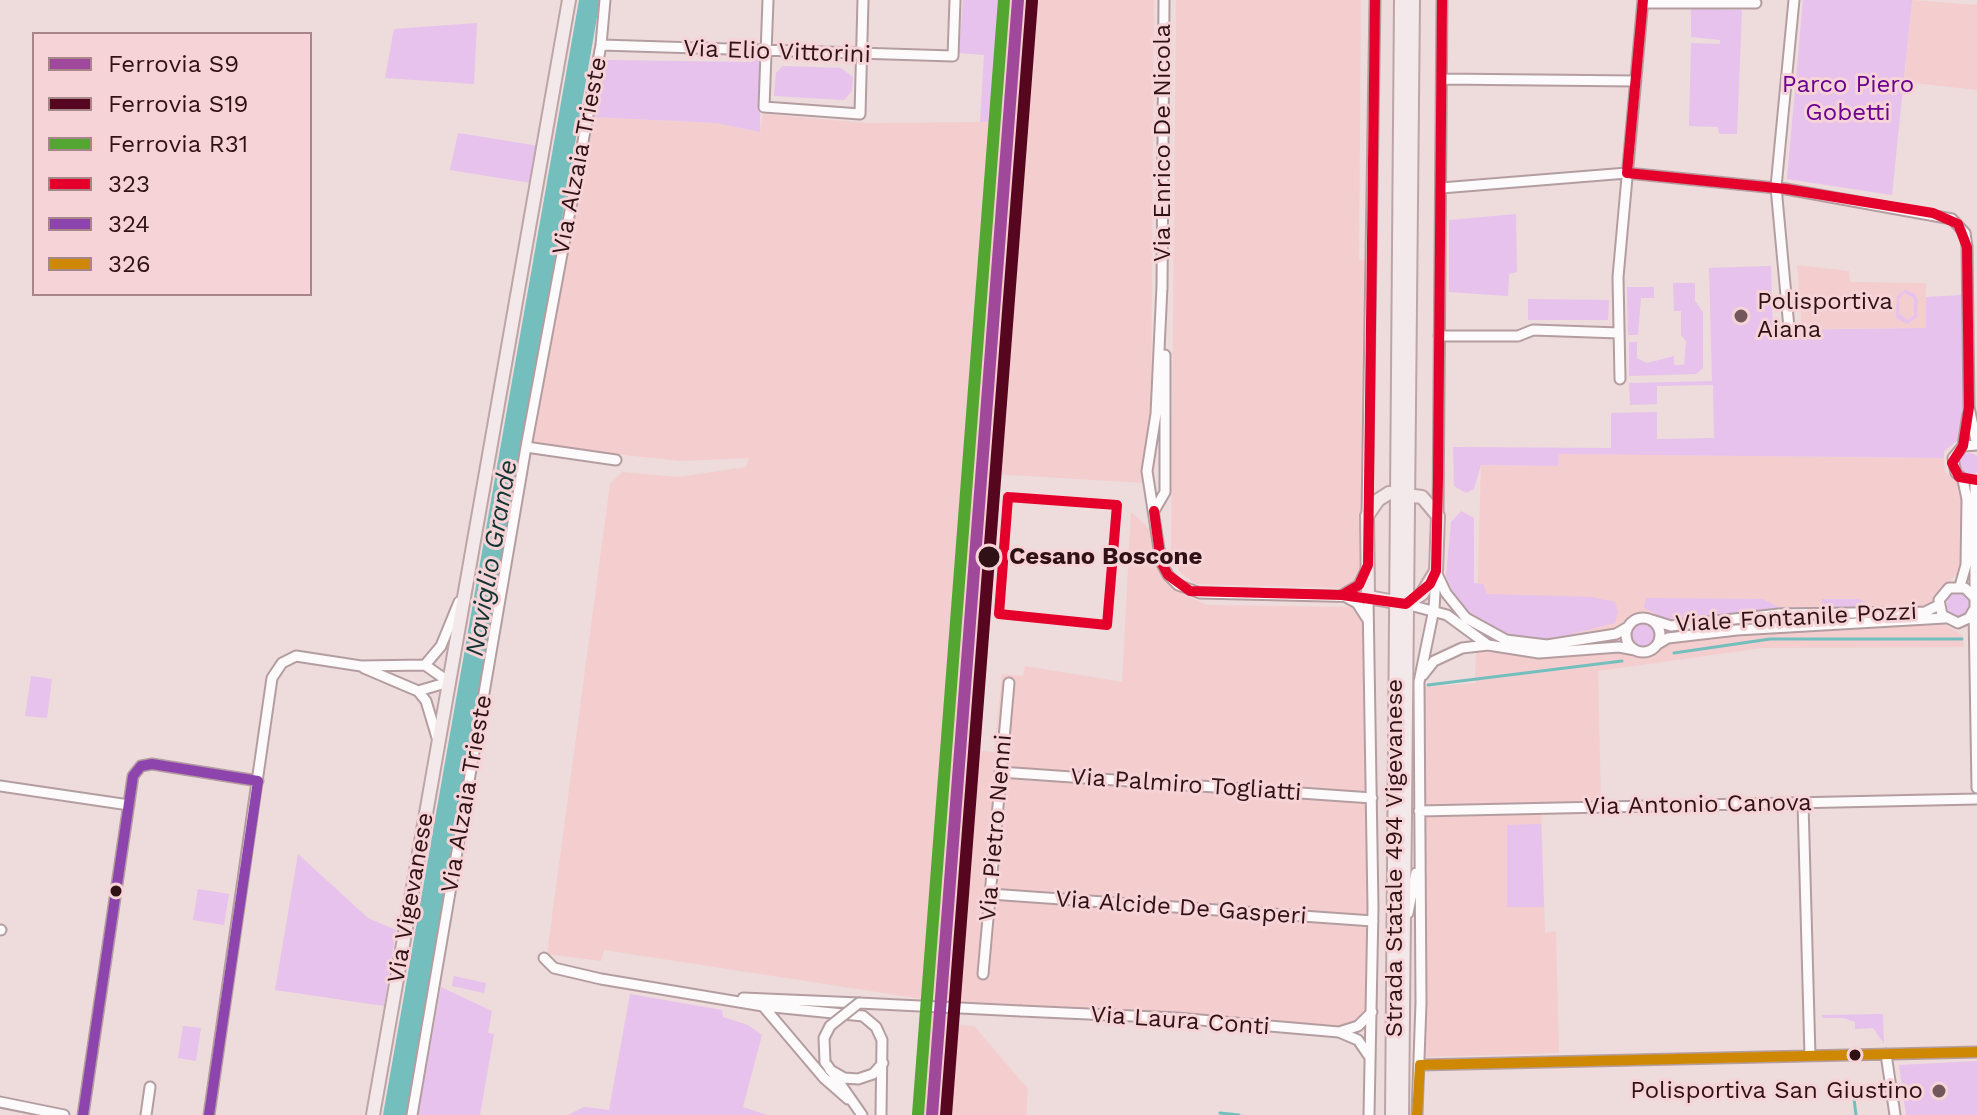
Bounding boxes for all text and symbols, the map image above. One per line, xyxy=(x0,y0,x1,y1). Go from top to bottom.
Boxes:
street label: Via Enrico De Nicola xyxy=(1149,24,1177,262)
legend xyxy=(32,32,312,296)
street label: Via Elio Vittorini xyxy=(683,34,871,70)
text: Ferrovia S9 xyxy=(108,50,239,78)
street label: Via Alzaia Trieste xyxy=(547,55,613,257)
park label: Parco Piero Gobetti xyxy=(1782,71,1914,127)
text: Ferrovia S19 xyxy=(108,90,248,118)
text: Ferrovia R31 xyxy=(108,130,248,158)
text: 323 xyxy=(108,170,150,198)
text: 324 xyxy=(108,210,150,238)
text: 326 xyxy=(108,250,151,278)
place label: Polisportiva Aiana xyxy=(1757,288,1893,344)
marker: Polisportiva Aiana xyxy=(1732,307,1750,325)
water label: Naviglio Grande xyxy=(459,457,525,659)
place label: Cesano Boscone xyxy=(1009,543,1202,571)
marker: Cesano Boscone xyxy=(976,544,1002,570)
street label: Viale Fontanile Pozzi xyxy=(1674,597,1918,639)
street label: Strada Statale 494 Vigevanese xyxy=(1381,679,1409,1037)
street label: Via Alzaia Trieste xyxy=(435,693,499,895)
street label: Via Pietro Nenni xyxy=(973,733,1019,923)
street label: Via Palmiro Togliatti xyxy=(1070,763,1302,807)
street label: Via Antonio Canova xyxy=(1584,789,1812,821)
street label: Via Vigevanese xyxy=(382,810,440,986)
unlabelled marker xyxy=(108,883,124,899)
street label: Via Alcide De Gasperi xyxy=(1054,885,1308,931)
street label: Via Laura Conti xyxy=(1089,1000,1271,1042)
unlabelled marker xyxy=(1847,1047,1863,1063)
place label: Polisportiva San Giustino xyxy=(1630,1077,1923,1105)
marker: Polisportiva San Giustino xyxy=(1930,1082,1948,1100)

